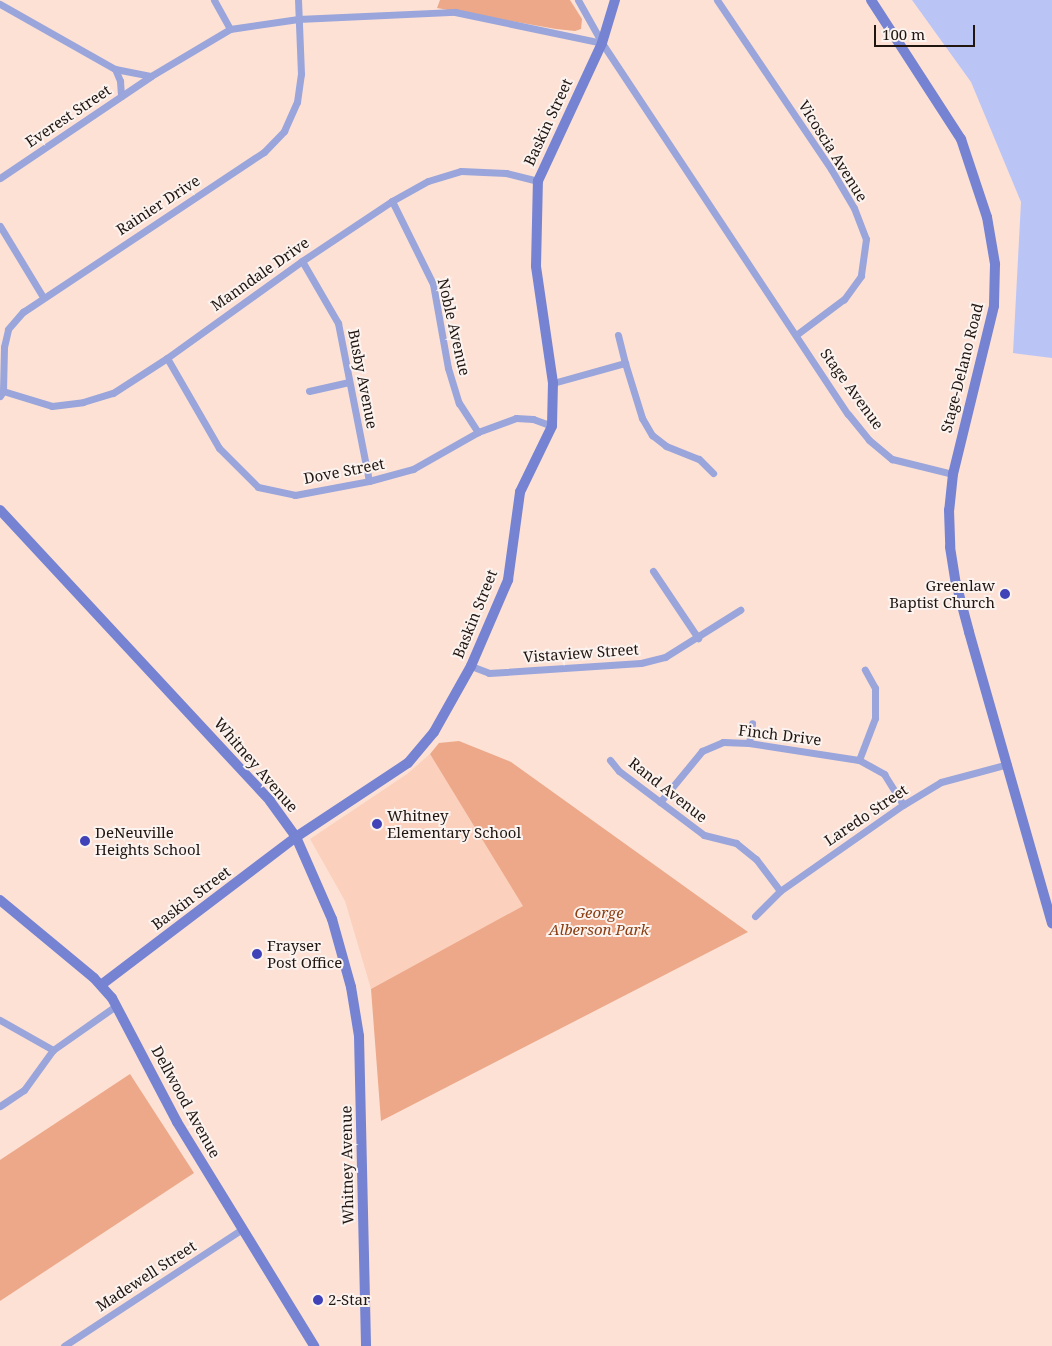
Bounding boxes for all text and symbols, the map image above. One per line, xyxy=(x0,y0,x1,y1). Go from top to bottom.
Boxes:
scale bar xyxy=(877,15,978,47)
text: 100 m xyxy=(882,24,925,44)
street label: Baskin Street xyxy=(520,76,576,168)
street label: Everest Street xyxy=(22,81,114,151)
street label: Vicoscia Avenue xyxy=(795,97,871,205)
street label: Rainier Drive xyxy=(113,171,203,239)
street label: Manndale Drive xyxy=(208,233,312,315)
street label: Noble Avenue xyxy=(434,277,474,377)
street label: Stage-Delano Road xyxy=(937,301,987,435)
street label: Busby Avenue xyxy=(345,328,381,430)
street label: Stage Avenue xyxy=(817,345,887,433)
street label: Dove Street xyxy=(302,454,386,488)
street label: Baskin Street xyxy=(449,567,501,661)
place label: Greenlaw Baptist Church xyxy=(889,576,995,611)
marker: Greenlaw Baptist Church xyxy=(999,588,1011,600)
street label: Vistaview Street xyxy=(523,640,639,666)
street label: Whitney Avenue xyxy=(210,714,302,816)
street label: Finch Drive xyxy=(737,721,823,749)
street label: Rand Avenue xyxy=(625,754,711,826)
street label: Laredo Street xyxy=(821,781,911,849)
place label: Whitney Elementary School xyxy=(387,806,521,841)
marker: Whitney Elementary School xyxy=(371,818,383,830)
place label: DeNeuville Heights School xyxy=(95,823,200,858)
marker: DeNeuville Heights School xyxy=(79,835,91,847)
street label: Baskin Street xyxy=(148,863,234,933)
park label: George Alberson Park xyxy=(549,903,649,938)
place label: Frayser Post Office xyxy=(267,936,342,971)
marker: Frayser Post Office xyxy=(251,948,263,960)
street label: Dellwood Avenue xyxy=(148,1043,224,1161)
street label: Whitney Avenue xyxy=(337,1105,357,1225)
street label: Madewell Street xyxy=(93,1237,199,1315)
place label: 2-Star xyxy=(328,1291,370,1309)
marker: 2-Star xyxy=(312,1294,324,1306)

